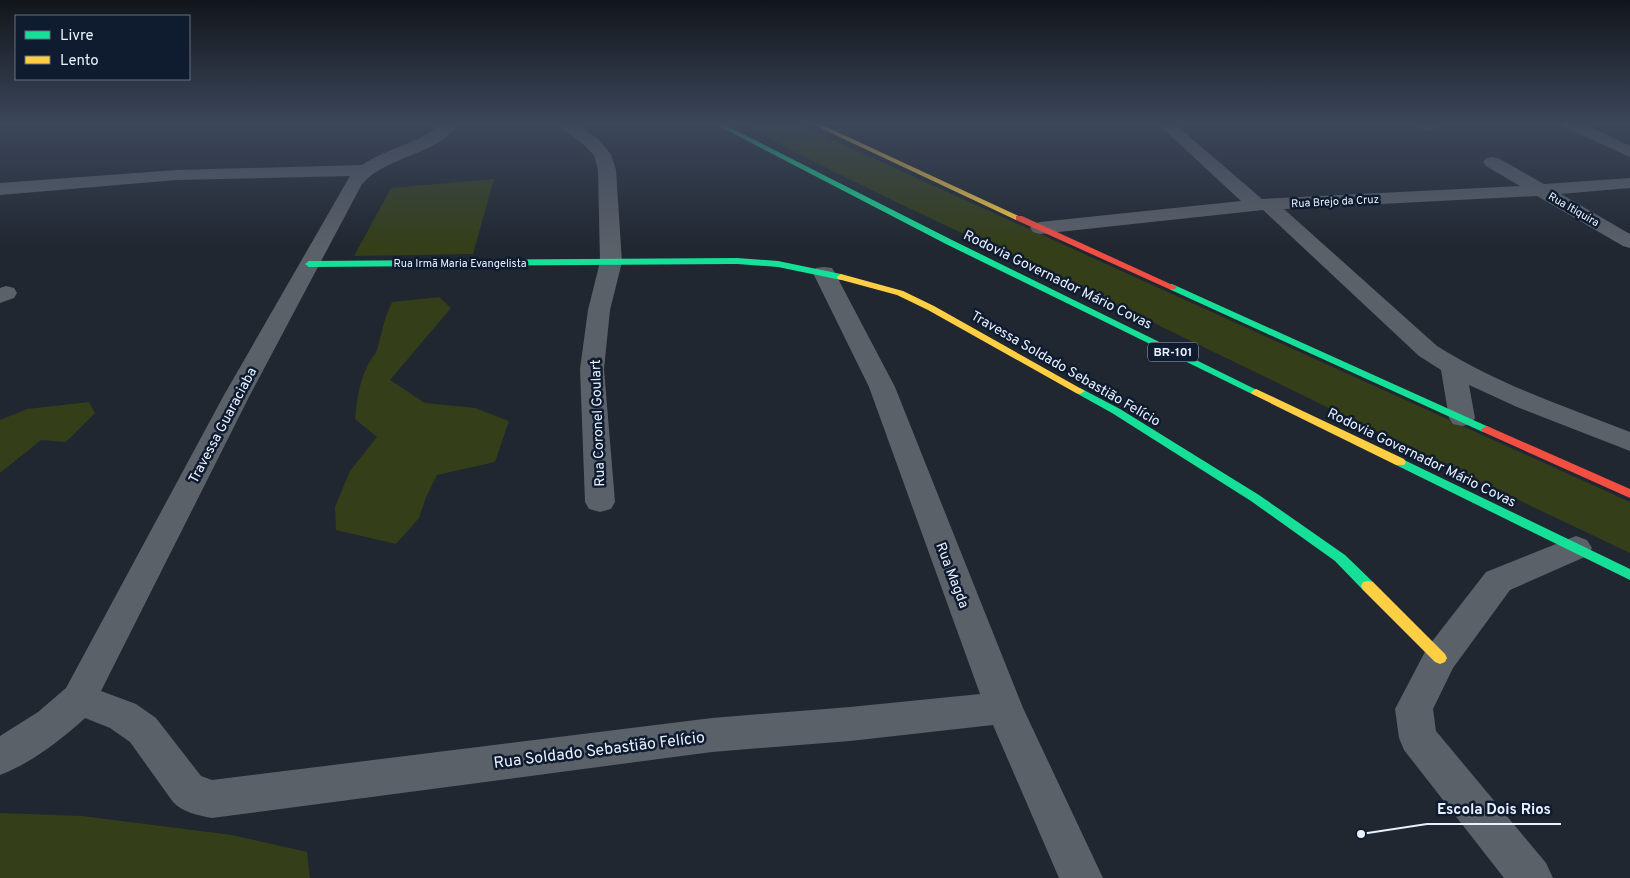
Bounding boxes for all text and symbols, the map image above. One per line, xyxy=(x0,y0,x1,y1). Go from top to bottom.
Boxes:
legend xyxy=(15,15,190,80)
text: Livre xyxy=(60,27,94,46)
text: Lento xyxy=(60,52,99,71)
street label: Rua Itiquira xyxy=(1545,190,1602,230)
street label: Rua Brejo da Cruz xyxy=(1291,193,1379,211)
street label: Rodovia Governador Mário Covas xyxy=(960,227,1154,334)
street label: Rua Irmã Maria Evangelista xyxy=(394,257,527,271)
street label: Travessa Soldado Sebastião Felício xyxy=(967,308,1163,431)
road number: BR-101 xyxy=(1148,342,1198,362)
street label: Rua Coronel Goulart xyxy=(588,359,609,487)
street label: Travessa Guaraciaba xyxy=(186,365,261,487)
street label: Rodovia Governador Mário Covas xyxy=(1324,405,1518,512)
street label: Rua Magda xyxy=(931,540,972,611)
street label: Rua Soldado Sebastião Felício xyxy=(492,728,706,774)
callout: Escola Dois Rios xyxy=(1427,794,1561,824)
text: Escola Dois Rios xyxy=(1437,801,1551,820)

